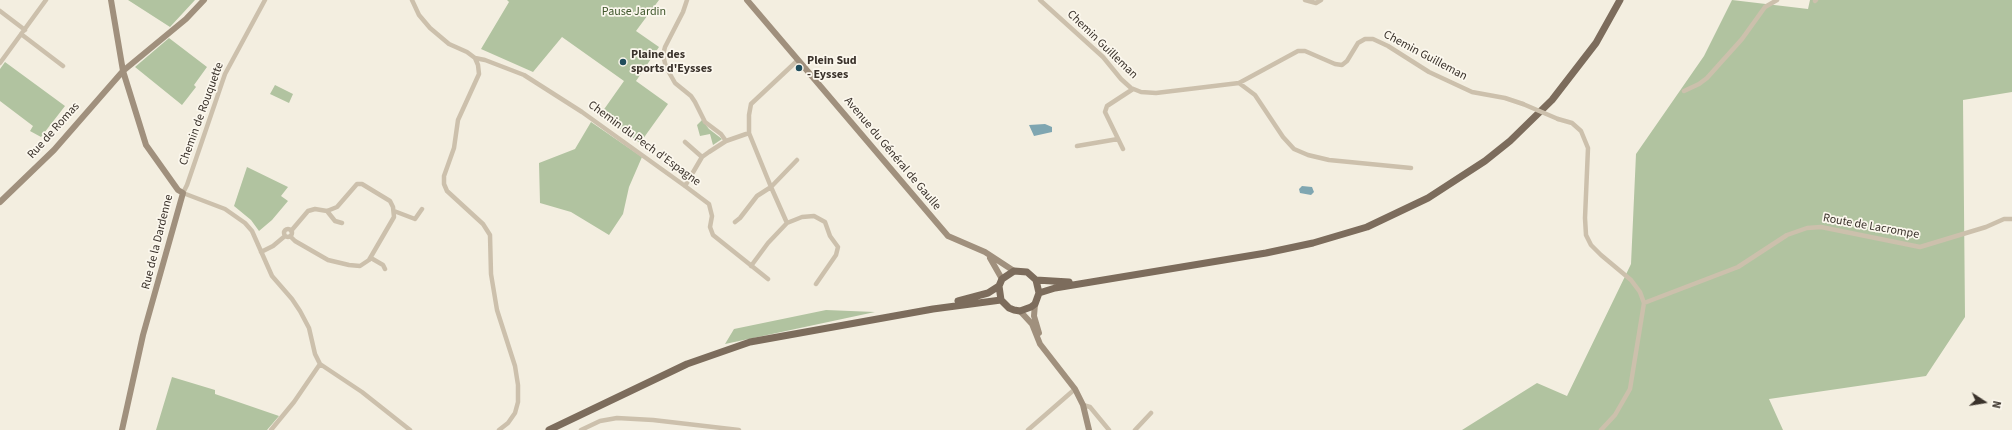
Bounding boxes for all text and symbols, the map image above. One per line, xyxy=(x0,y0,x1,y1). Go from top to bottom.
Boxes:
park label: Pause Jardin xyxy=(602,5,666,19)
street label: Chemin Guilleman xyxy=(1064,8,1140,82)
street label: Chemin Guilleman xyxy=(1381,28,1469,84)
place label: Plaine des sports d'Eysses xyxy=(631,48,712,76)
place label: Plein Sud - Eysses xyxy=(807,54,857,82)
marker: Plaine des sports d'Eysses xyxy=(618,57,628,67)
street label: Chemin de Rouquette xyxy=(177,60,227,168)
marker: Plein Sud - Eysses xyxy=(794,63,804,73)
street label: Avenue du Général de Gaulle xyxy=(840,94,944,214)
street label: Chemin du Pech d'Espagne xyxy=(585,98,703,190)
street label: Rue de Romas xyxy=(25,100,83,162)
street label: Rue de la Dardenne xyxy=(139,193,177,291)
street label: Route de Lacrompe xyxy=(1822,211,1920,243)
north arrow xyxy=(1964,382,2004,422)
text: N xyxy=(1988,399,2004,410)

